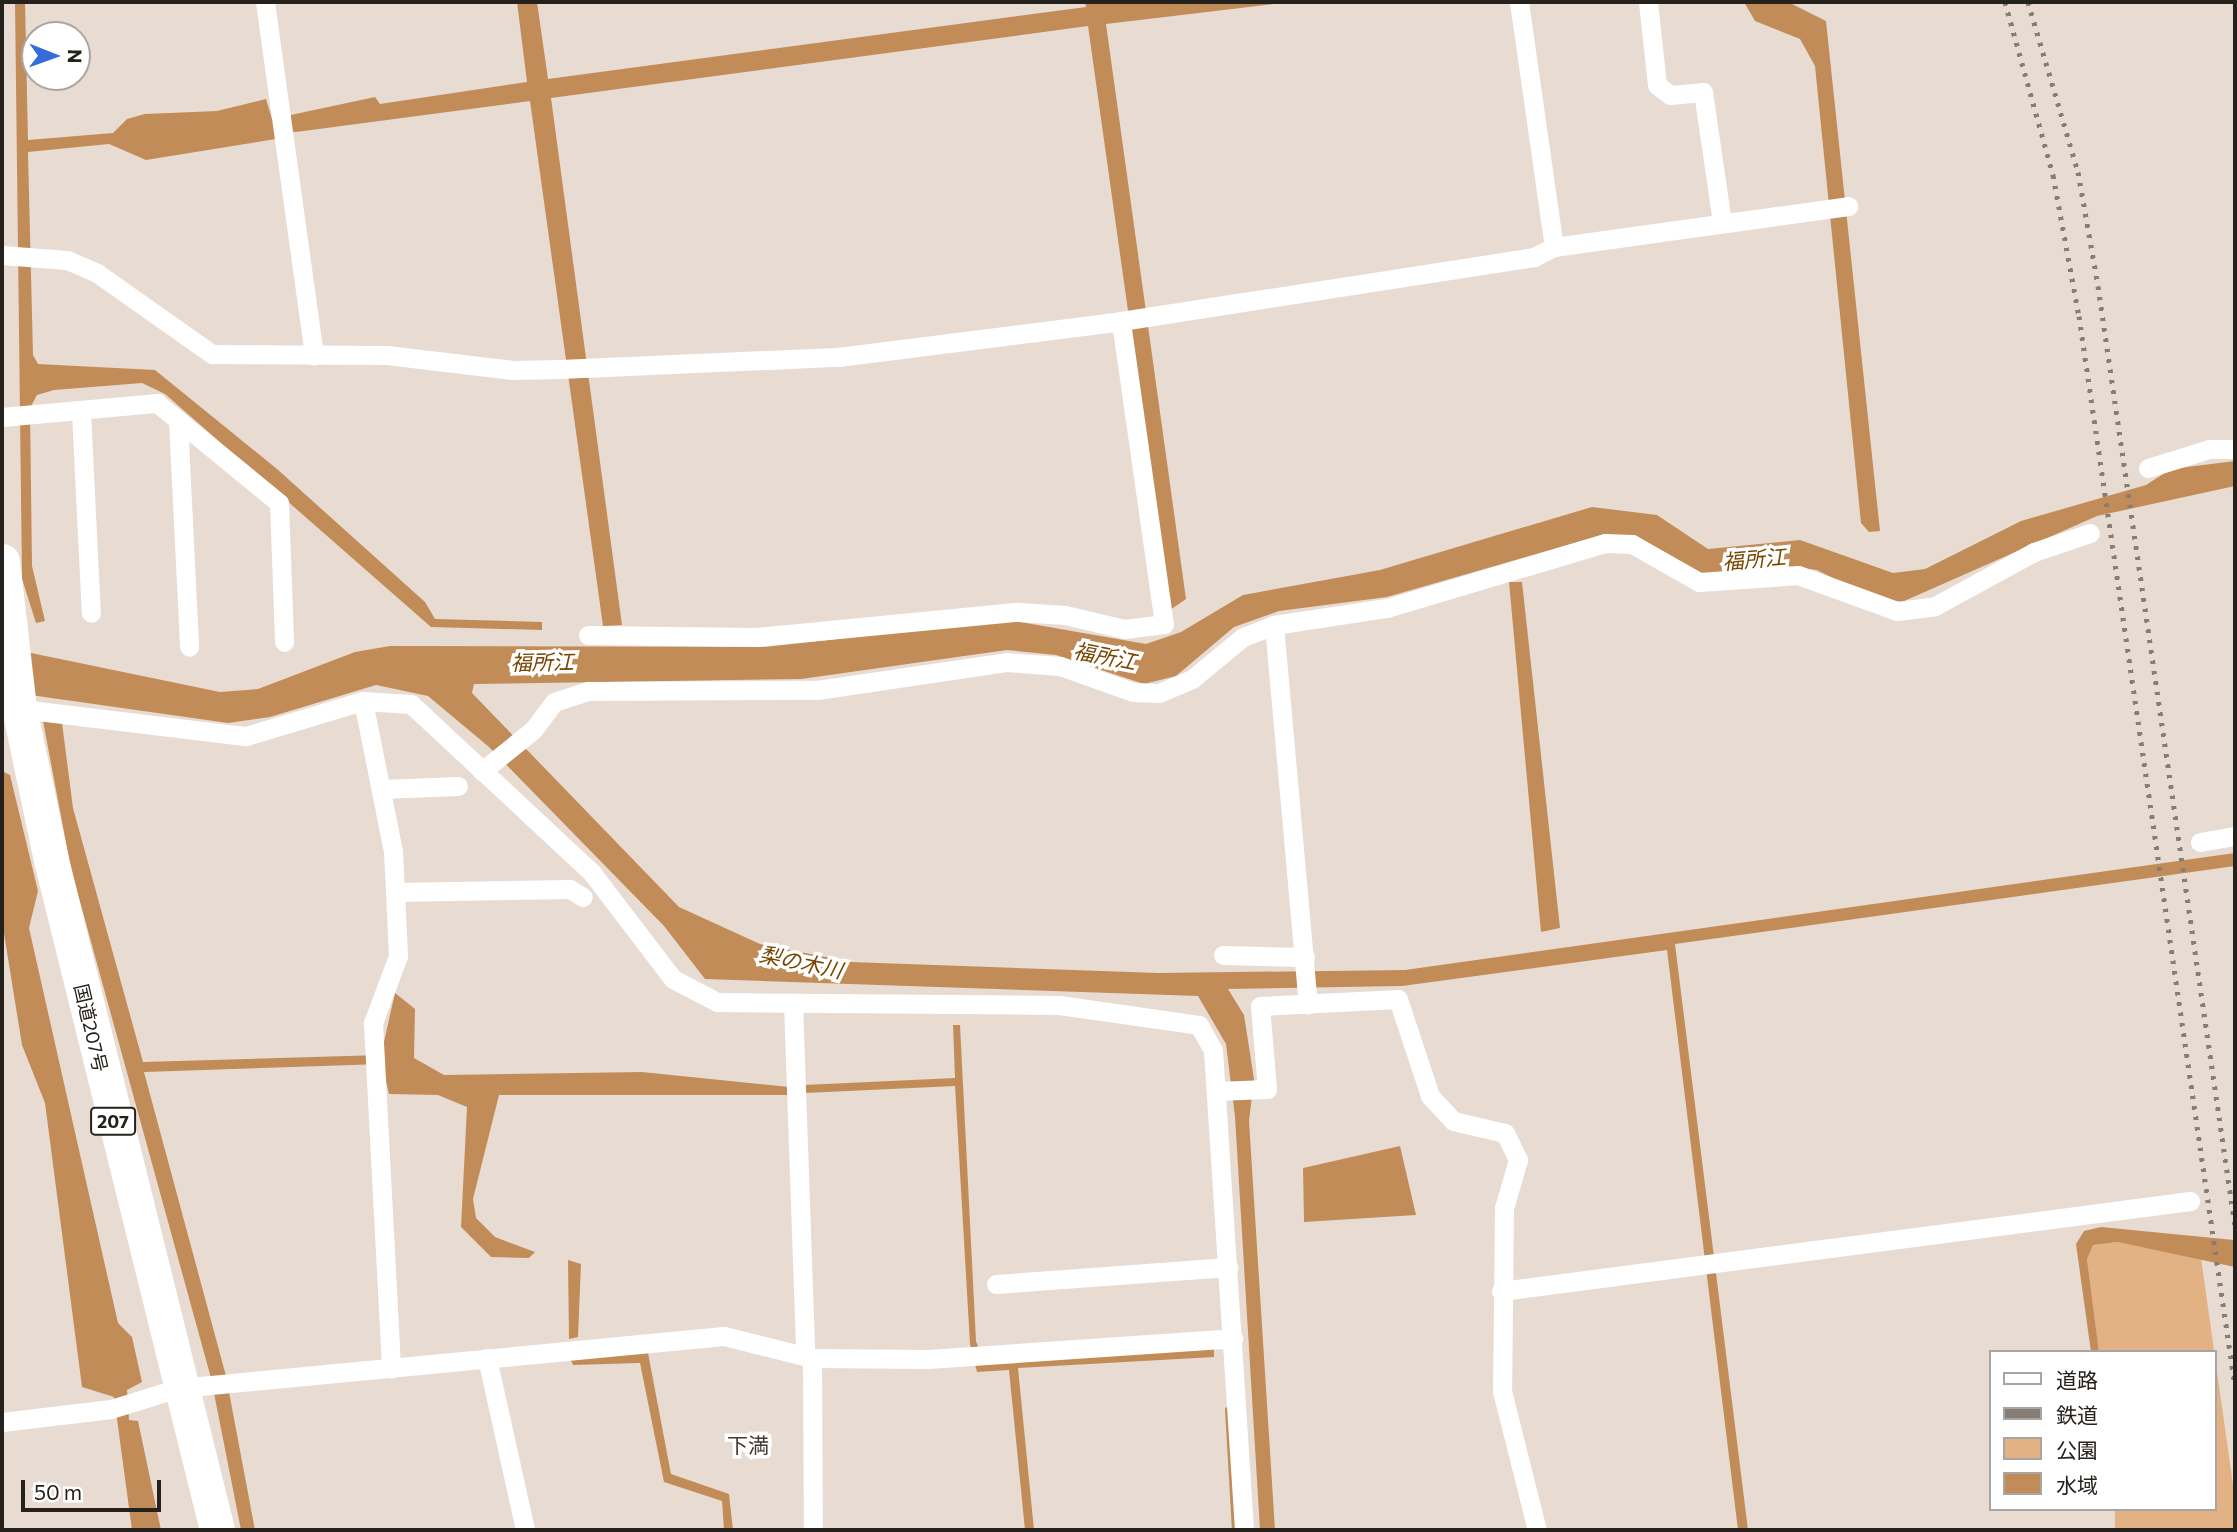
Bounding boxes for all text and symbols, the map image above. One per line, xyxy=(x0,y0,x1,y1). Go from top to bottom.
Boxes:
north arrow xyxy=(21,21,91,91)
text: N xyxy=(64,49,87,64)
water label: 福所江 xyxy=(1722,544,1786,574)
water label: 福所江 xyxy=(1072,638,1138,674)
water label: 福所江 xyxy=(510,649,574,675)
water label: 梨の木川 xyxy=(757,941,845,983)
street label: 国道207号 xyxy=(70,982,112,1074)
road number: 207 xyxy=(88,1106,138,1136)
legend xyxy=(1988,1350,2216,1511)
text: 道路 xyxy=(2056,1367,2098,1392)
text: 鉄道 xyxy=(2056,1402,2098,1427)
district label: 下満 xyxy=(727,1432,769,1458)
text: 公園 xyxy=(2056,1437,2098,1462)
scale bar xyxy=(24,1466,164,1510)
text: 水域 xyxy=(2056,1472,2098,1497)
text: 50 m xyxy=(34,1479,82,1504)

